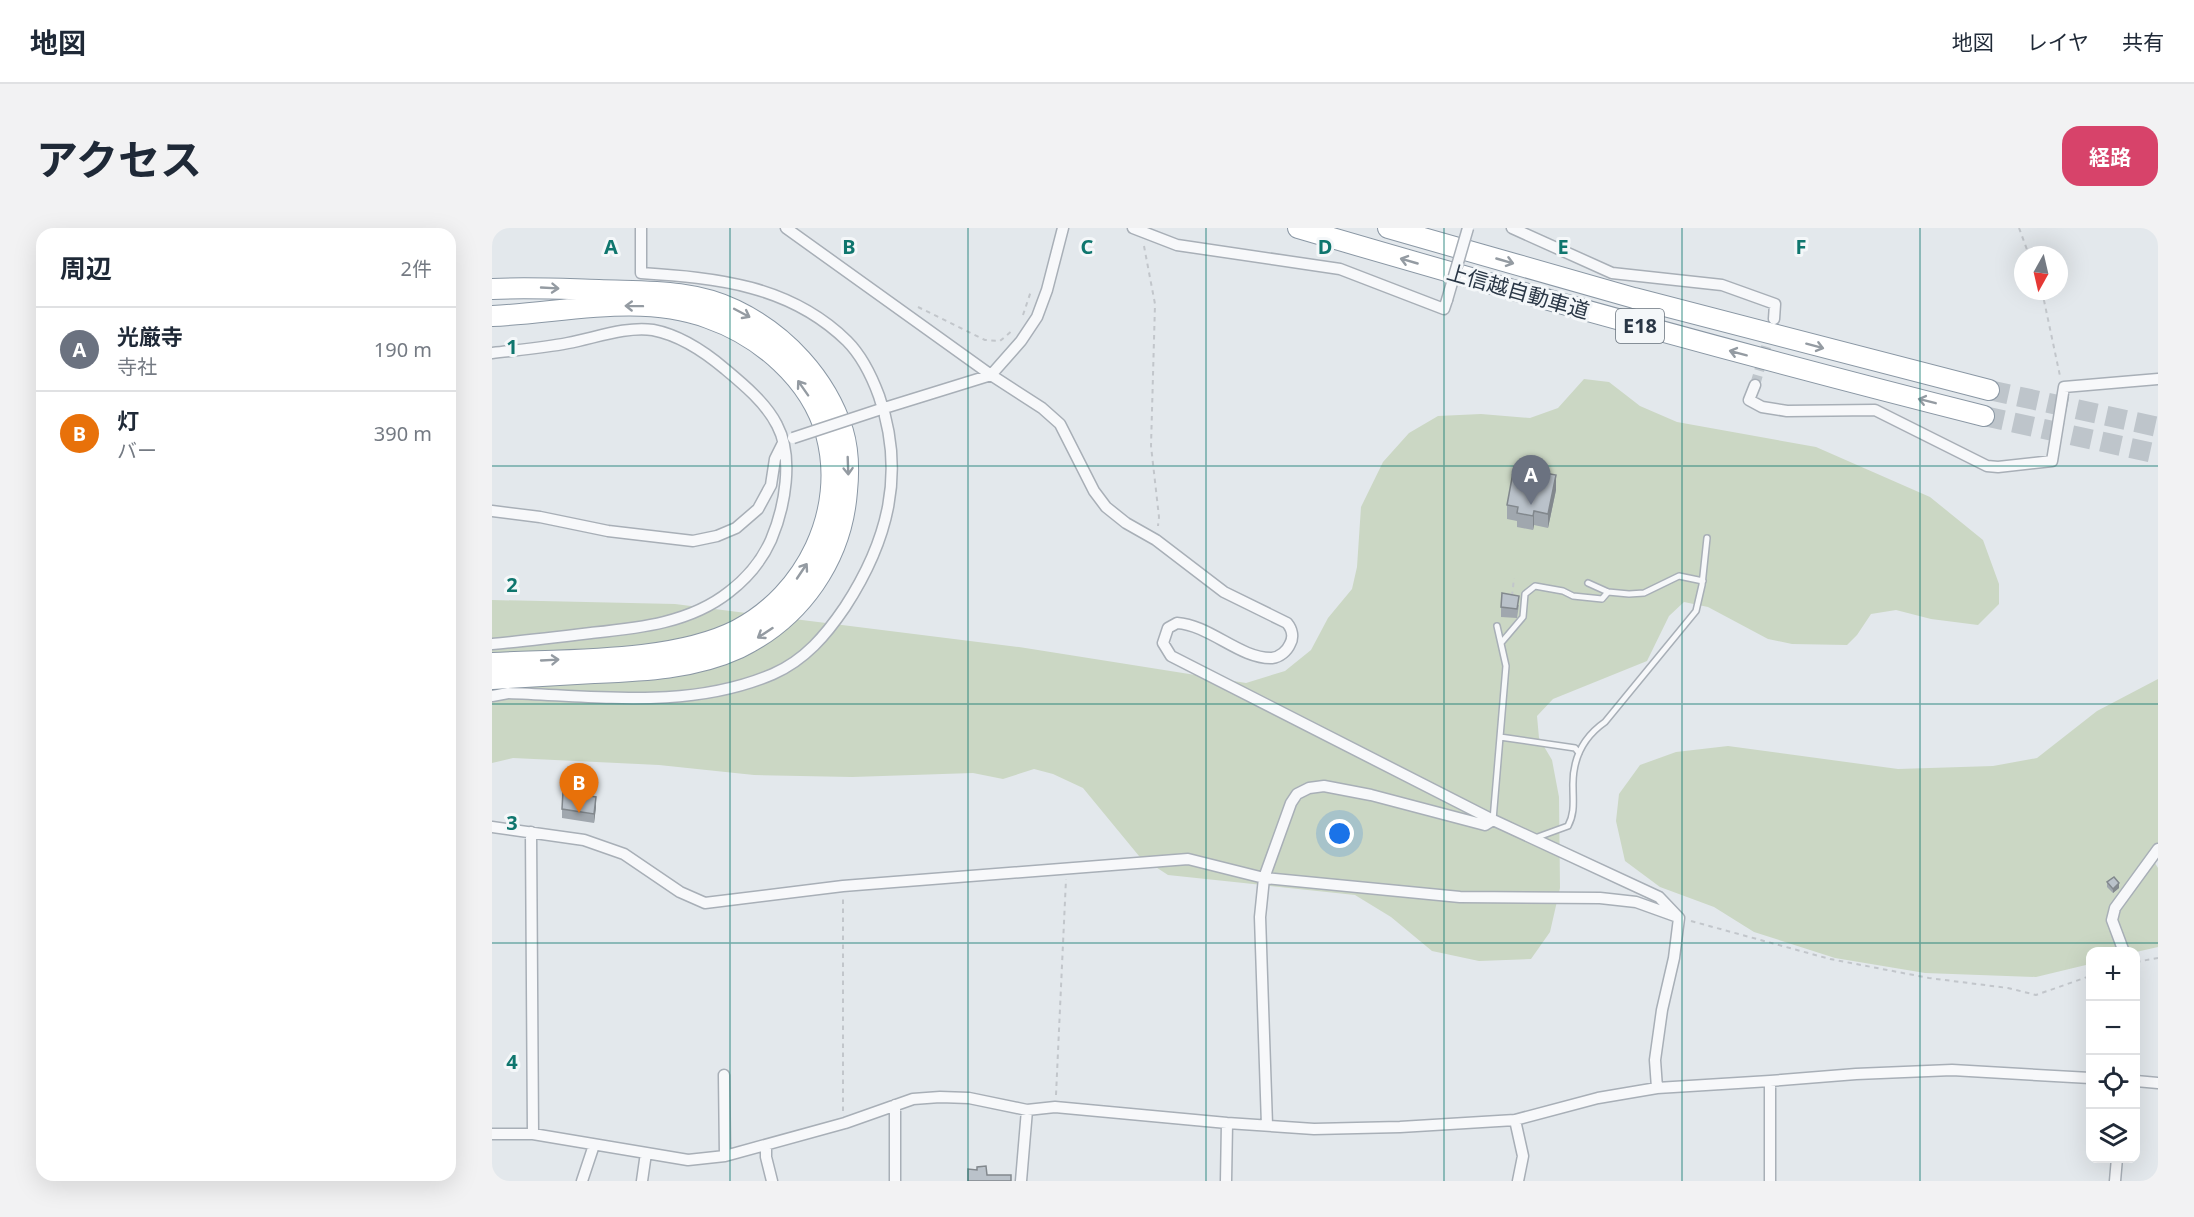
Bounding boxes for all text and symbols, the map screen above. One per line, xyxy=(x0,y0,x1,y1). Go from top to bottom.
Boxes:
text: 地図 xyxy=(30,23,86,61)
text: 地図 xyxy=(1952,28,1994,56)
text: レイヤ xyxy=(2027,28,2089,56)
text: 共有 xyxy=(2122,28,2164,56)
button: 経路 xyxy=(2062,126,2158,186)
text: アクセス xyxy=(36,130,202,187)
text: A xyxy=(604,233,618,260)
text: B xyxy=(842,233,856,260)
text: C xyxy=(1081,233,1094,260)
text: D xyxy=(1318,233,1332,260)
text: E xyxy=(1557,233,1569,260)
text: F xyxy=(1796,233,1806,260)
north arrow xyxy=(2014,246,2068,300)
text: 周辺 xyxy=(60,250,112,286)
one-way arrow xyxy=(1400,254,1419,266)
text: 2件 xyxy=(401,255,432,282)
one-way arrow xyxy=(1495,256,1514,267)
street label: 上信越自動車道 xyxy=(1444,257,1593,325)
one-way arrow xyxy=(540,282,560,294)
one-way arrow xyxy=(625,301,645,312)
one-way arrow xyxy=(733,308,751,320)
road number: E18 xyxy=(1616,309,1664,343)
text: 光厳寺 xyxy=(117,321,183,351)
text: 1 xyxy=(506,333,518,360)
text: A xyxy=(73,336,86,363)
text: 190 m xyxy=(374,336,432,363)
one-way arrow xyxy=(1805,341,1824,352)
one-way arrow xyxy=(1729,346,1748,358)
text: 寺社 xyxy=(117,353,157,380)
one-way arrow xyxy=(797,381,809,397)
one-way arrow xyxy=(1918,395,1937,407)
text: 灯 xyxy=(117,405,139,435)
text: B xyxy=(73,420,86,447)
text: 390 m xyxy=(374,420,432,447)
text: バー xyxy=(117,437,157,464)
one-way arrow xyxy=(842,456,854,476)
pin: A xyxy=(1512,456,1550,505)
one-way arrow xyxy=(796,563,808,580)
text: 2 xyxy=(506,571,518,598)
one-way arrow xyxy=(756,626,773,639)
one-way arrow xyxy=(540,654,560,665)
pin: B xyxy=(560,764,598,813)
text: 3 xyxy=(506,809,518,836)
your location xyxy=(1325,819,1354,848)
map controls xyxy=(2086,947,2140,1163)
button: + xyxy=(2086,947,2140,1001)
button: − xyxy=(2086,1001,2140,1055)
text: 4 xyxy=(506,1048,518,1075)
button: locate xyxy=(2086,1055,2140,1109)
button: layers xyxy=(2086,1109,2140,1163)

